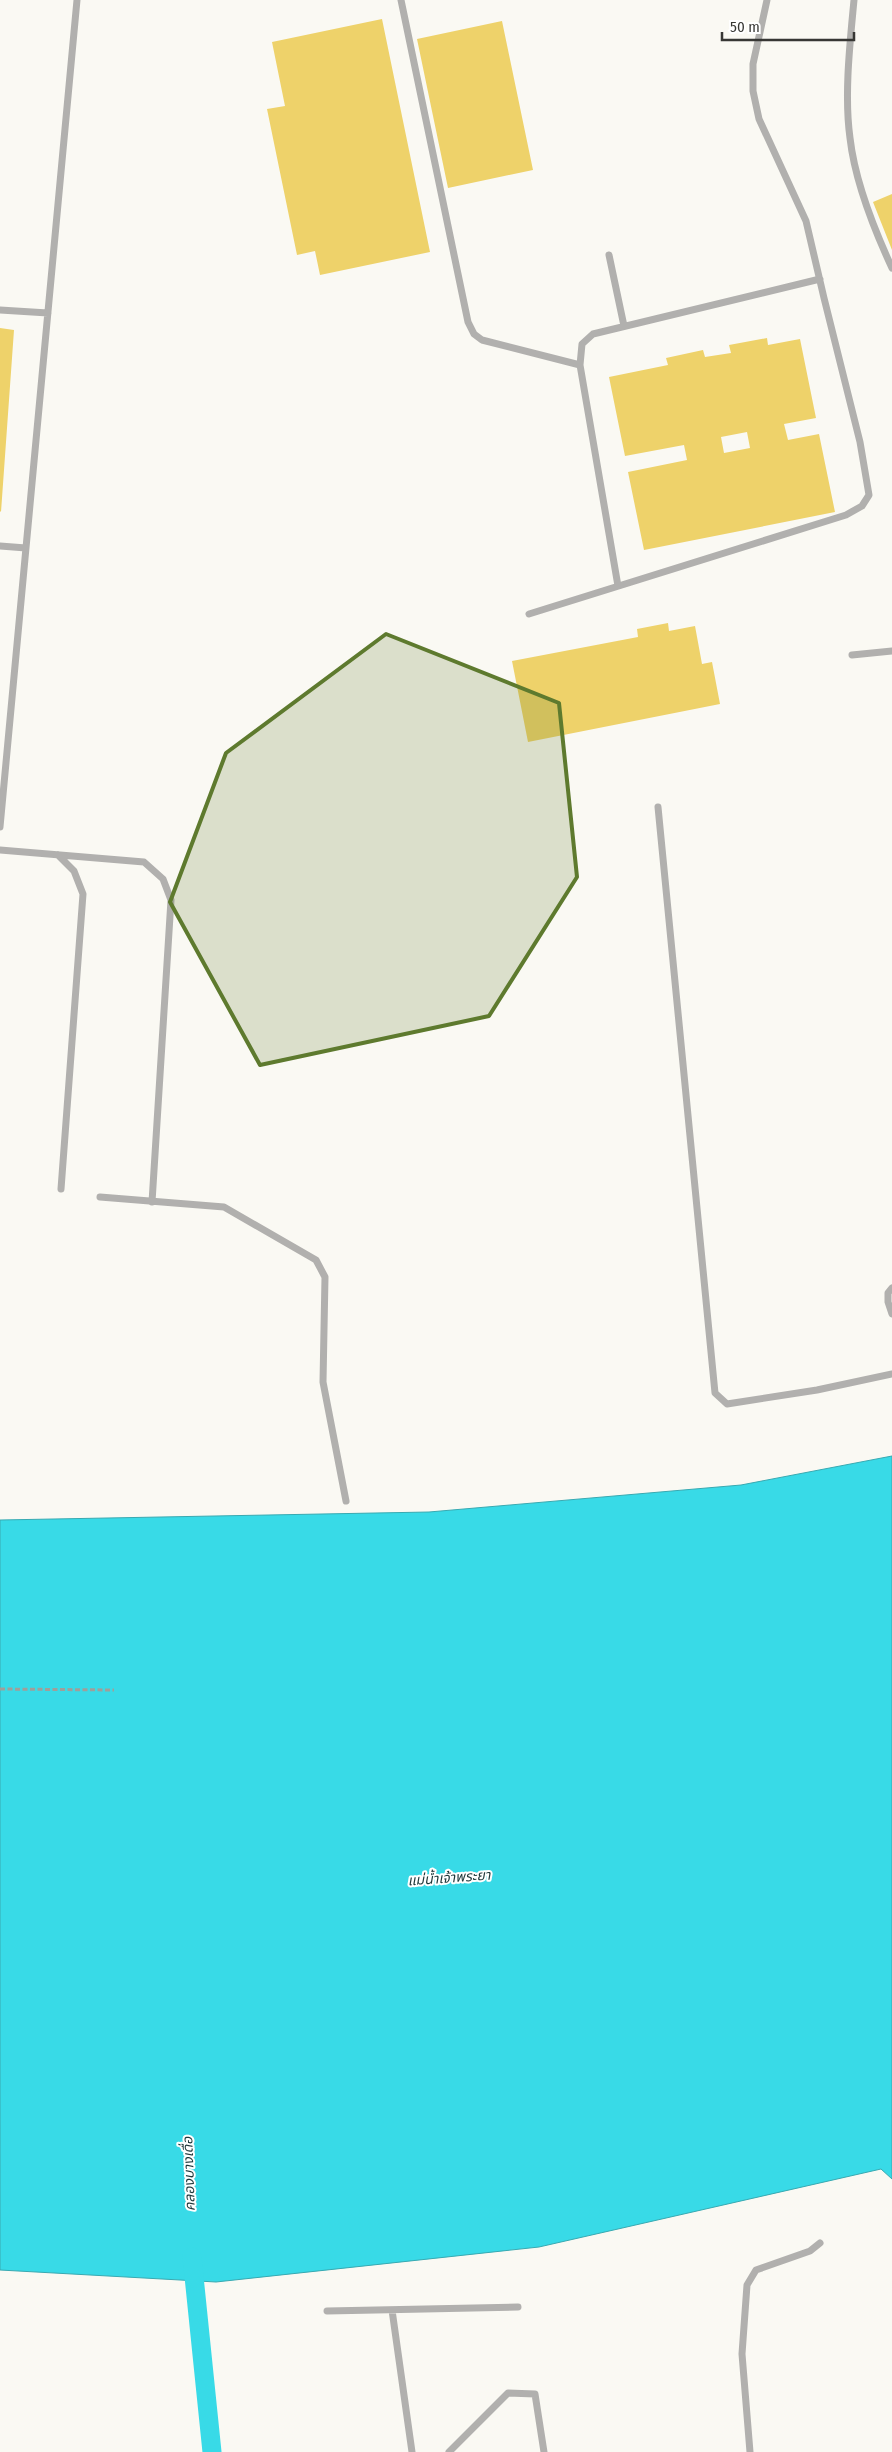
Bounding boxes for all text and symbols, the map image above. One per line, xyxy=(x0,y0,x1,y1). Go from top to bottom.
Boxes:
scale bar xyxy=(722,10,854,42)
text: 50 m xyxy=(730,18,760,36)
water label: แม่น้ำเจ้าพระยา xyxy=(407,1865,492,1889)
water label: คลองบางเดื่อ xyxy=(177,2136,199,2212)

